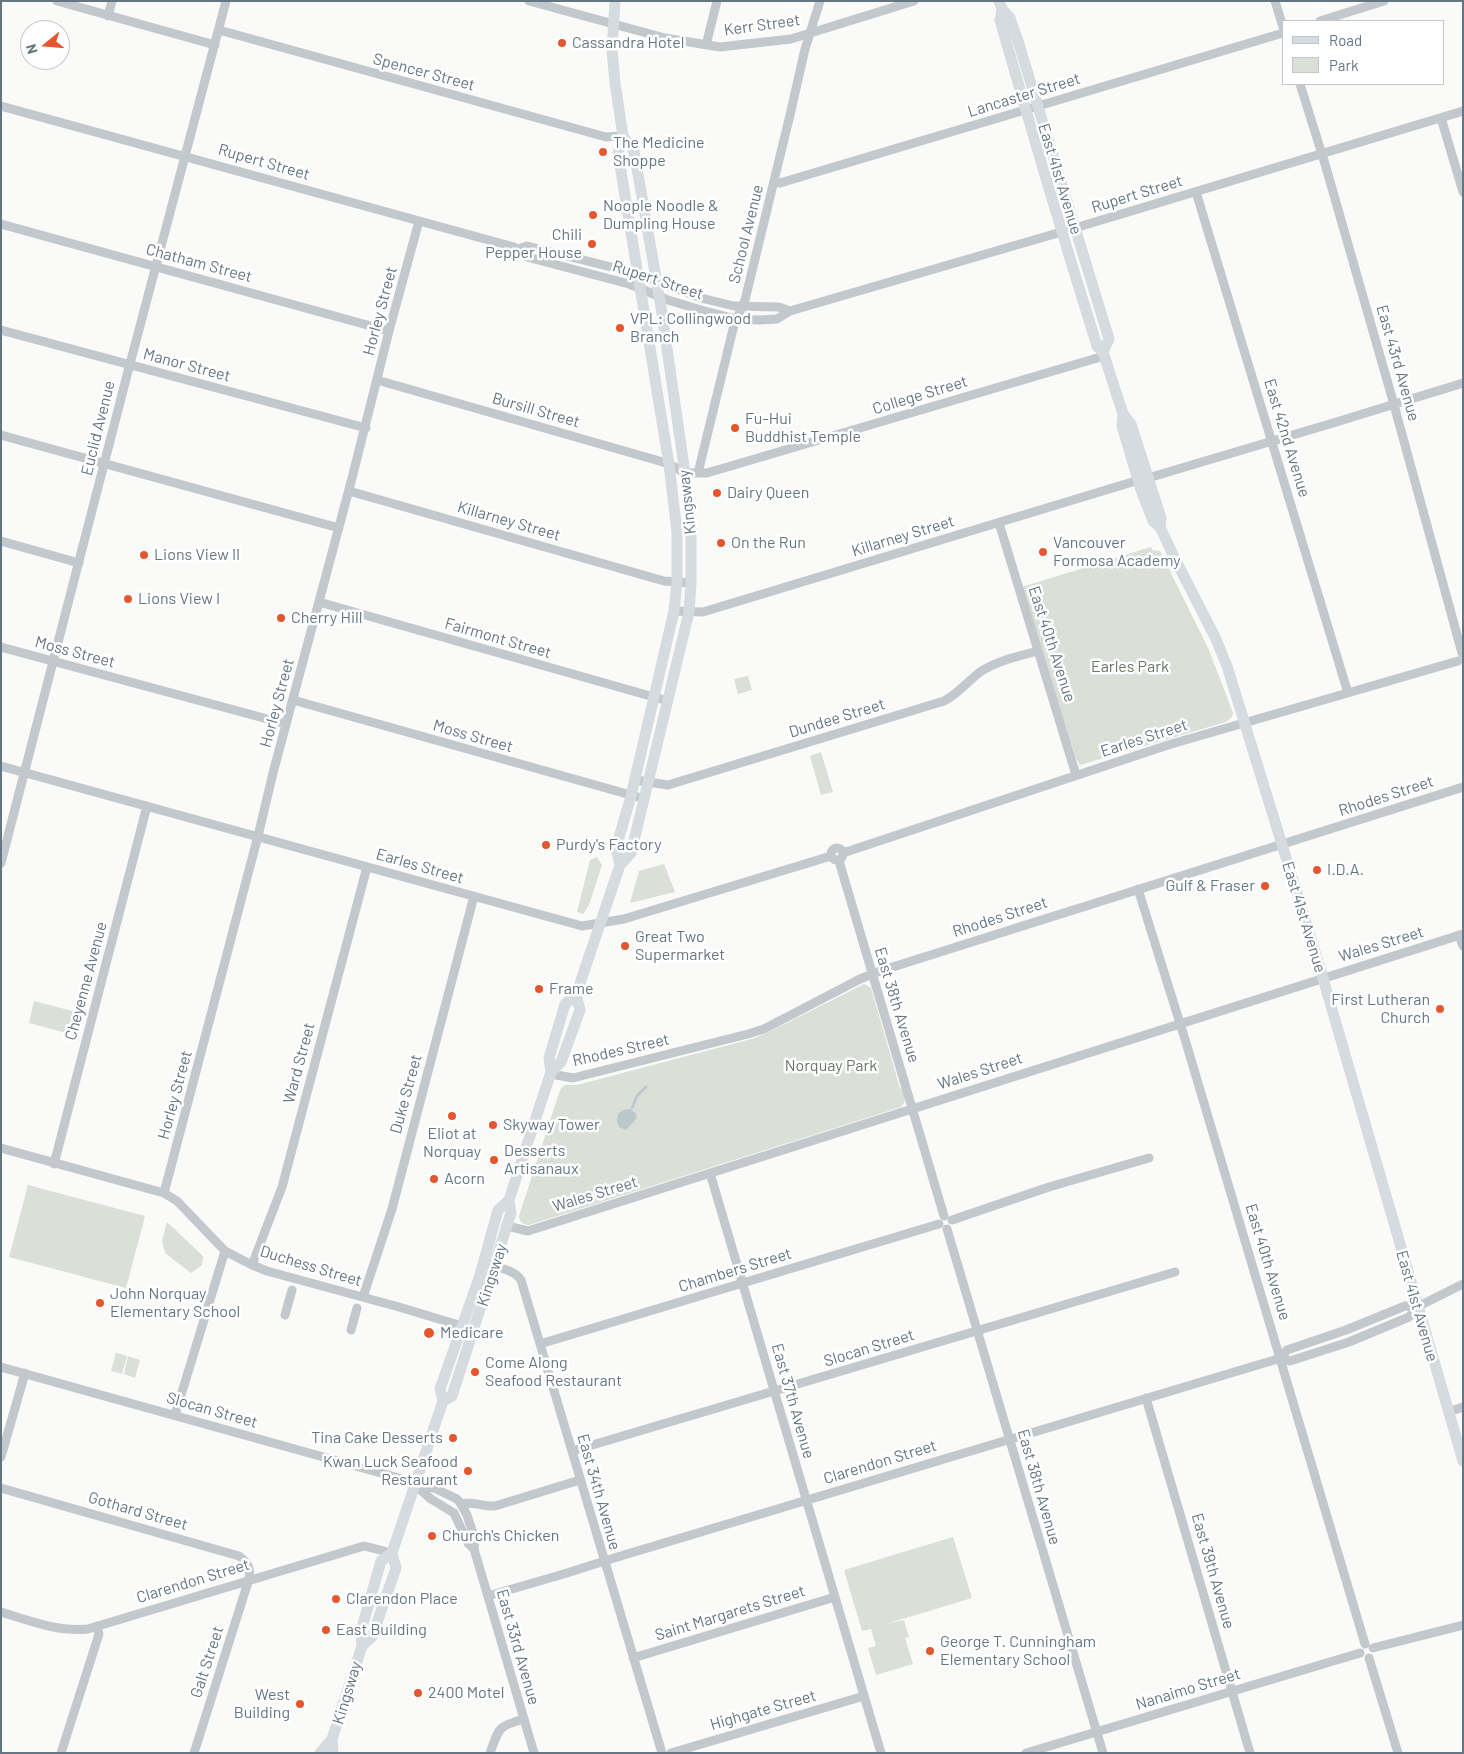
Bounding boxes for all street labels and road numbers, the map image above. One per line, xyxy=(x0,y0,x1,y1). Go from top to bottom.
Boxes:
street label: Kerr Street xyxy=(723,10,801,40)
street label: Spencer Street xyxy=(371,49,477,95)
street label: Lancaster Street xyxy=(965,69,1083,121)
street label: East 41st Avenue xyxy=(1034,121,1086,237)
street label: Rupert Street xyxy=(216,140,312,184)
street label: Rupert Street xyxy=(1089,171,1185,217)
street label: School Avenue xyxy=(724,183,768,285)
street label: Chatham Street xyxy=(144,240,254,286)
street label: Rupert Street xyxy=(610,256,706,304)
street label: Horley Street xyxy=(359,264,401,358)
street label: East 43rd Avenue xyxy=(1372,303,1424,423)
street label: Manor Street xyxy=(141,344,233,386)
street label: College Street xyxy=(870,371,970,419)
street label: East 42nd Avenue xyxy=(1260,376,1314,500)
street label: Euclid Avenue xyxy=(77,379,119,477)
street label: Bursill Street xyxy=(490,388,582,432)
street label: Kingsway xyxy=(674,469,700,535)
street label: Killarney Street xyxy=(455,497,563,545)
street label: Killarney Street xyxy=(849,511,957,561)
street label: East 40th Avenue xyxy=(1024,584,1080,704)
street label: Fairmont Street xyxy=(443,614,553,662)
street label: Moss Street xyxy=(33,632,117,672)
street label: Horley Street xyxy=(256,656,298,750)
street label: Dundee Street xyxy=(787,694,887,742)
street label: Moss Street xyxy=(431,715,515,757)
street label: Earles Street xyxy=(1098,715,1190,761)
street label: Rhodes Street xyxy=(1336,772,1436,820)
street label: Earles Street xyxy=(374,844,466,888)
street label: East 41st Avenue xyxy=(1278,859,1330,975)
street label: Rhodes Street xyxy=(950,893,1050,941)
street label: Cheyenne Avenue xyxy=(61,920,111,1042)
street label: Wales Street xyxy=(1336,922,1426,966)
street label: East 38th Avenue xyxy=(870,945,924,1065)
street label: Ward Street xyxy=(279,1021,319,1105)
street label: Rhodes Street xyxy=(571,1030,671,1070)
street label: Horley Street xyxy=(154,1048,196,1142)
street label: Wales Street xyxy=(935,1048,1025,1094)
street label: Duke Street xyxy=(386,1052,426,1136)
street label: Wales Street xyxy=(550,1172,640,1216)
street label: East 40th Avenue xyxy=(1241,1201,1295,1323)
street label: Duchess Street xyxy=(258,1241,364,1291)
street label: Kingsway xyxy=(473,1241,511,1309)
street label: Chambers Street xyxy=(676,1244,794,1296)
street label: East 41st Avenue xyxy=(1392,1248,1442,1364)
street label: Slocan Street xyxy=(821,1325,917,1371)
street label: East 37th Avenue xyxy=(767,1341,819,1461)
street label: Slocan Street xyxy=(164,1388,260,1432)
street label: East 38th Avenue xyxy=(1013,1427,1065,1547)
street label: East 34th Avenue xyxy=(573,1432,625,1552)
street label: Clarendon Street xyxy=(821,1436,939,1488)
street label: Gothard Street xyxy=(86,1488,190,1534)
street label: East 39th Avenue xyxy=(1187,1511,1239,1631)
street label: Clarendon Street xyxy=(134,1555,252,1607)
street label: Saint Margarets Street xyxy=(653,1581,807,1645)
street label: East 33rd Avenue xyxy=(492,1587,544,1707)
street label: Galt Street xyxy=(186,1624,228,1700)
street label: Kingsway xyxy=(328,1659,366,1727)
street label: Nanaimo Street xyxy=(1133,1664,1243,1714)
street label: Highgate Street xyxy=(708,1686,818,1734)

